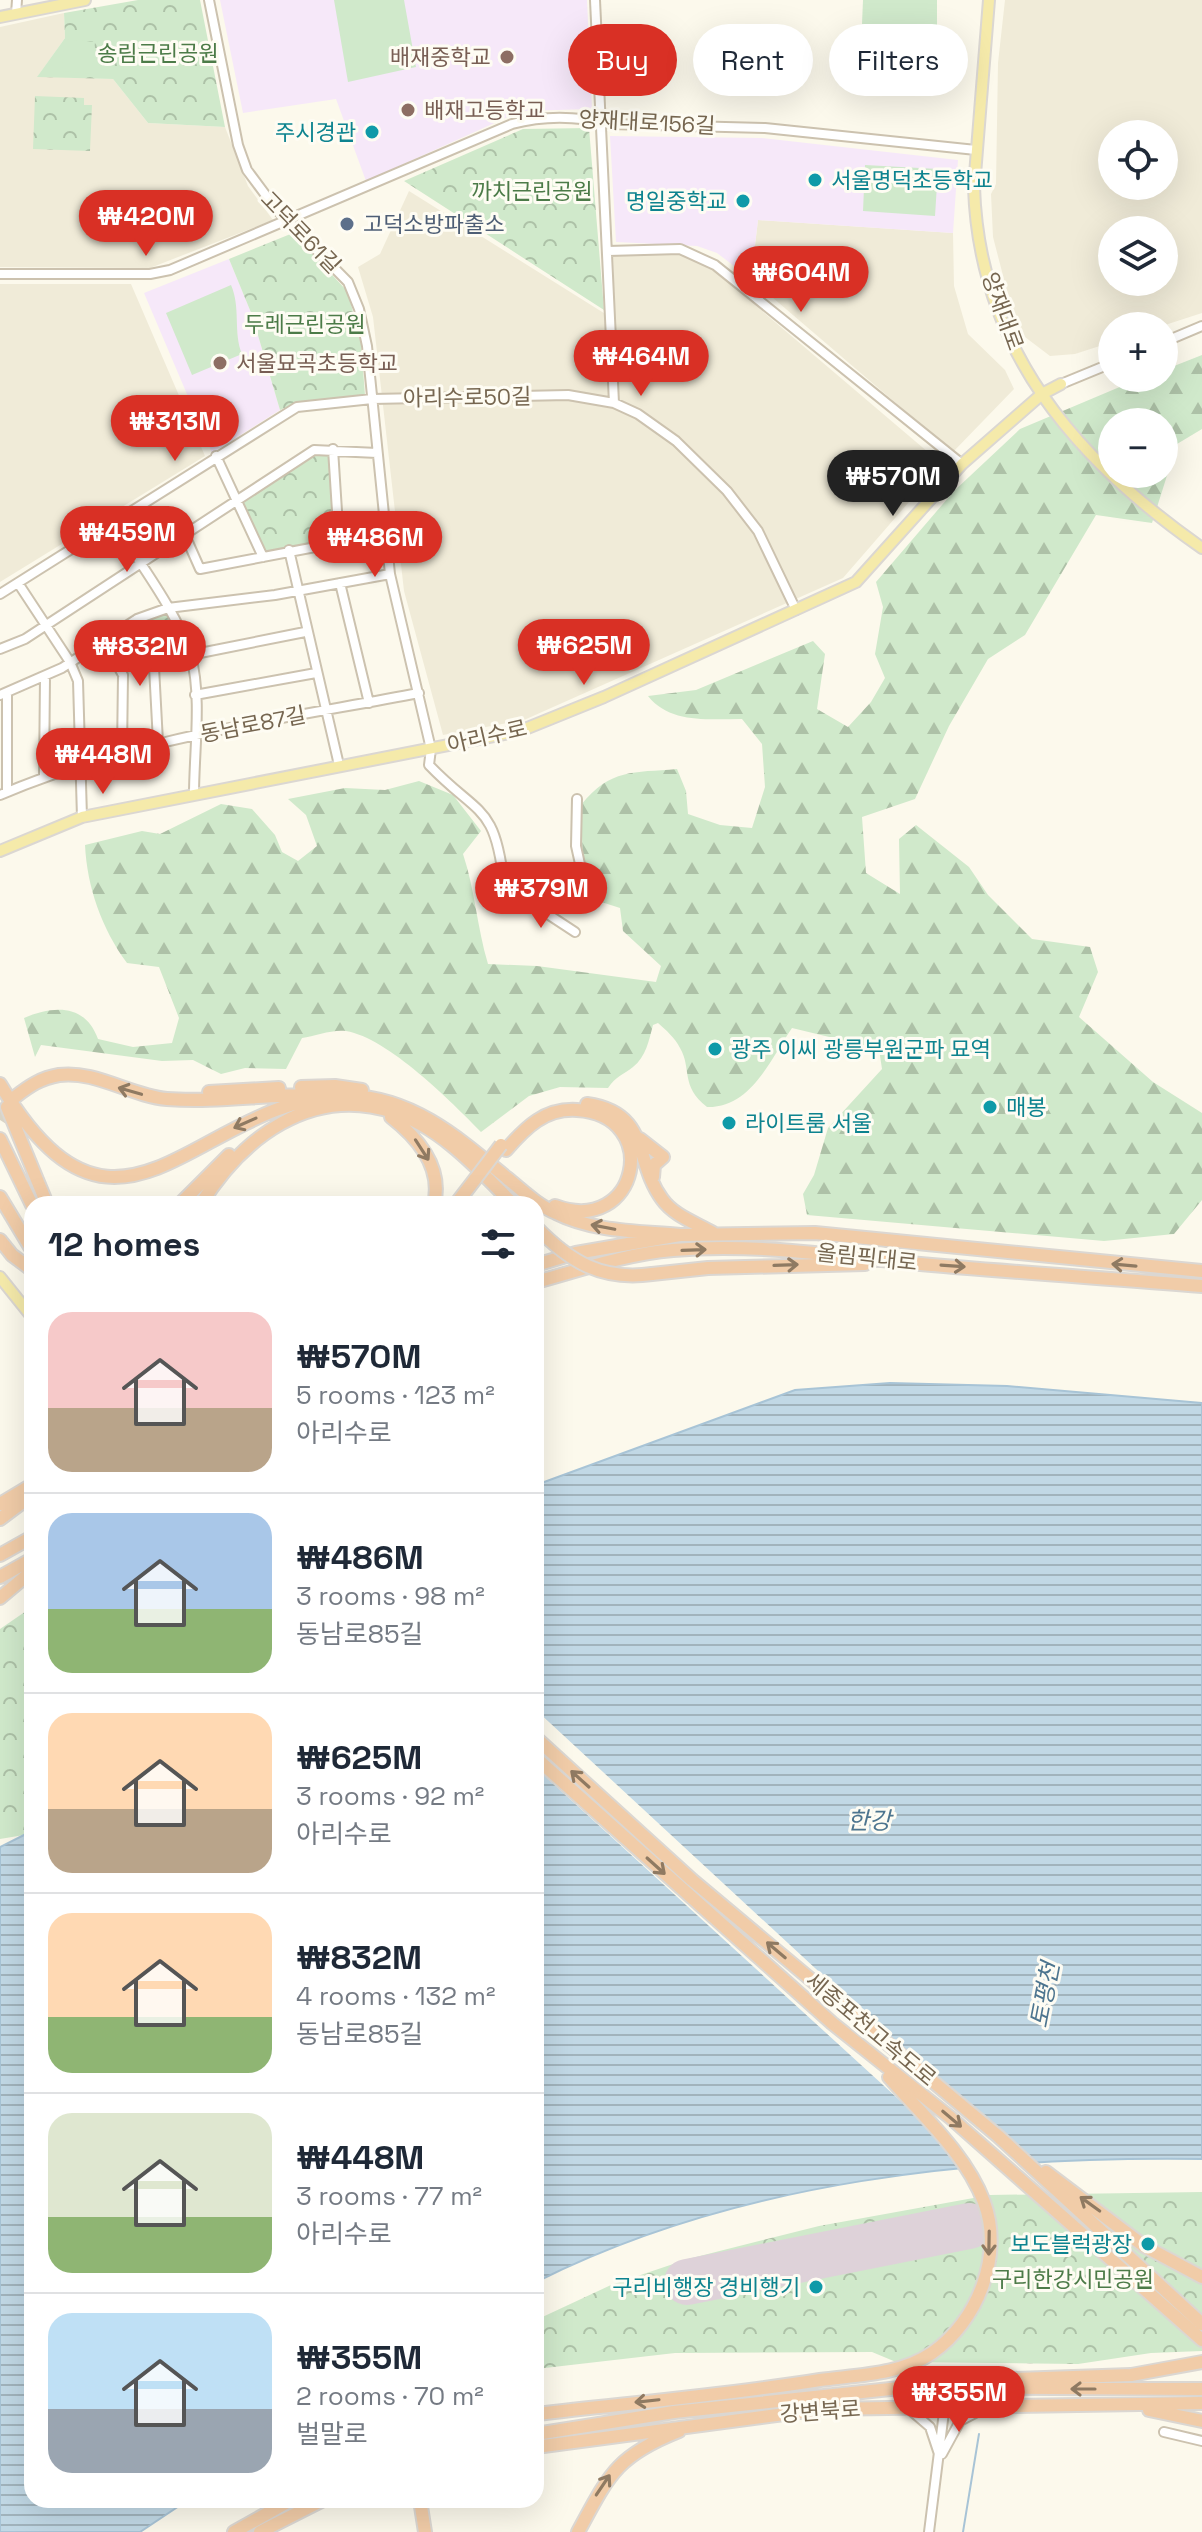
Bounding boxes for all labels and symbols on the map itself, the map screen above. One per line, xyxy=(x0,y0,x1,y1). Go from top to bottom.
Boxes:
park label: 송림근린공원 xyxy=(97,39,219,67)
place label: 배재중학교 xyxy=(390,43,491,71)
marker: 배재중학교 xyxy=(498,48,516,66)
place label: 배재고등학교 xyxy=(424,96,545,124)
marker: 배재고등학교 xyxy=(399,101,417,119)
street label: 양재대로156길 xyxy=(578,104,716,140)
place label: 주시경관 xyxy=(275,118,356,146)
marker: 주시경관 xyxy=(363,123,381,141)
place label: 서울명덕초등학교 xyxy=(831,166,993,194)
marker: 서울명덕초등학교 xyxy=(806,171,824,189)
park label: 까치근린공원 xyxy=(471,177,593,205)
street label: 고덕로61길 xyxy=(255,185,347,279)
place label: 명일중학교 xyxy=(626,187,727,215)
pin: ₩420M xyxy=(90,190,202,258)
marker: 명일중학교 xyxy=(734,192,752,210)
place label: 고덕소방파출소 xyxy=(363,210,505,238)
marker: 고덕소방파출소 xyxy=(338,215,356,233)
pin: ₩604M xyxy=(745,246,857,314)
street label: 양재대로 xyxy=(976,268,1030,354)
park label: 두레근린공원 xyxy=(244,310,366,338)
pin: ₩464M xyxy=(585,330,697,398)
place label: 서울묘곡초등학교 xyxy=(236,349,398,377)
marker: 서울묘곡초등학교 xyxy=(211,354,229,372)
street label: 아리수로50길 xyxy=(403,382,531,412)
pin: ₩313M xyxy=(119,395,231,463)
pin: ₩570M xyxy=(837,450,949,518)
pin: ₩459M xyxy=(71,506,183,574)
pin: ₩486M xyxy=(319,511,431,579)
pin: ₩625M xyxy=(528,619,640,687)
pin: ₩832M xyxy=(84,620,196,688)
street label: 동남로87길 xyxy=(198,700,308,748)
street label: 아리수로 xyxy=(444,713,530,759)
pin: ₩448M xyxy=(47,728,159,796)
pin: ₩379M xyxy=(485,862,597,930)
place label: 광주 이씨 광릉부원군파 묘역 xyxy=(731,1035,991,1063)
marker: 광주 이씨 광릉부원군파 묘역 xyxy=(706,1040,724,1058)
one-way arrow xyxy=(117,1083,143,1098)
place label: 매봉 xyxy=(1006,1093,1046,1121)
marker: 매봉 xyxy=(981,1098,999,1116)
place label: 라이트룸 서울 xyxy=(745,1109,872,1137)
marker: 라이트룸 서울 xyxy=(720,1114,738,1132)
one-way arrow xyxy=(233,1117,258,1132)
one-way arrow xyxy=(415,1138,431,1161)
one-way arrow xyxy=(590,1219,616,1234)
street label: 올림픽대로 xyxy=(815,1238,919,1276)
one-way arrow xyxy=(680,1242,707,1257)
one-way arrow xyxy=(1111,1257,1138,1272)
one-way arrow xyxy=(772,1258,799,1273)
one-way arrow xyxy=(939,1259,966,1274)
one-way arrow xyxy=(570,1770,590,1789)
water label: 한강 xyxy=(847,1805,894,1836)
one-way arrow xyxy=(646,1857,666,1875)
one-way arrow xyxy=(766,1941,787,1959)
water label: 토평천 xyxy=(1023,1957,1067,2030)
street label: 세종포천고속도로 xyxy=(800,1966,942,2092)
one-way arrow xyxy=(941,2110,961,2128)
one-way arrow xyxy=(1080,2196,1101,2213)
one-way arrow xyxy=(981,2229,997,2256)
place label: 보도블럭광장 xyxy=(1011,2230,1132,2258)
marker: 보도블럭광장 xyxy=(1139,2235,1157,2253)
park label: 구리한강시민공원 xyxy=(992,2265,1154,2293)
place label: 구리비행장 경비행기 xyxy=(612,2273,800,2301)
marker: 구리비행장 경비행기 xyxy=(807,2278,825,2296)
pin: ₩355M xyxy=(903,2366,1015,2434)
one-way arrow xyxy=(1070,2381,1097,2397)
one-way arrow xyxy=(634,2394,661,2409)
street label: 강변북로 xyxy=(779,2394,861,2428)
one-way arrow xyxy=(595,2474,612,2496)

